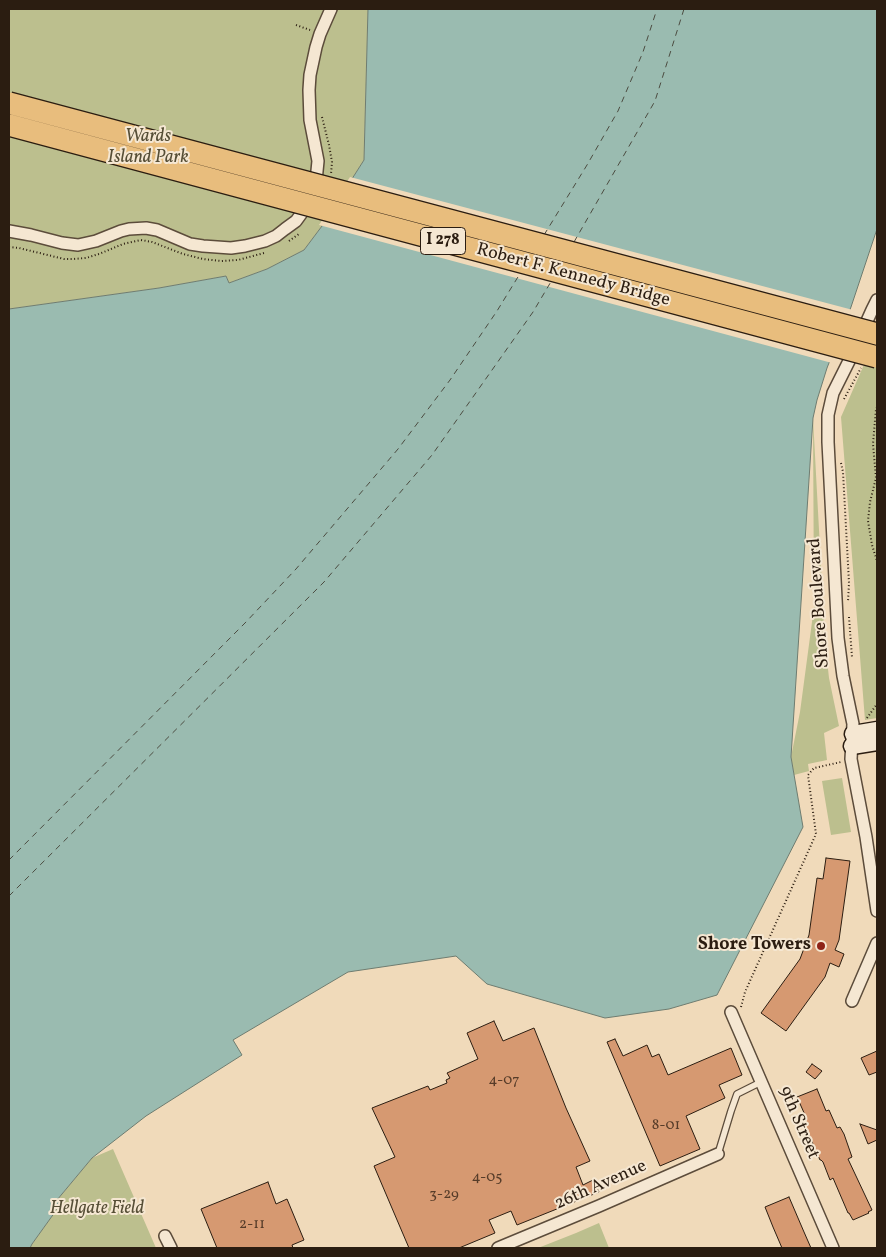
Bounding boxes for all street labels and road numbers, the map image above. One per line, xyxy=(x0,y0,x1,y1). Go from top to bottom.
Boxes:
road number: I 278 xyxy=(420,228,466,255)
street label: Robert F. Kennedy Bridge xyxy=(474,240,672,312)
street label: Shore Boulevard xyxy=(805,537,835,669)
street label: 9th Street xyxy=(773,1083,823,1163)
street label: 26th Avenue xyxy=(552,1156,650,1216)

